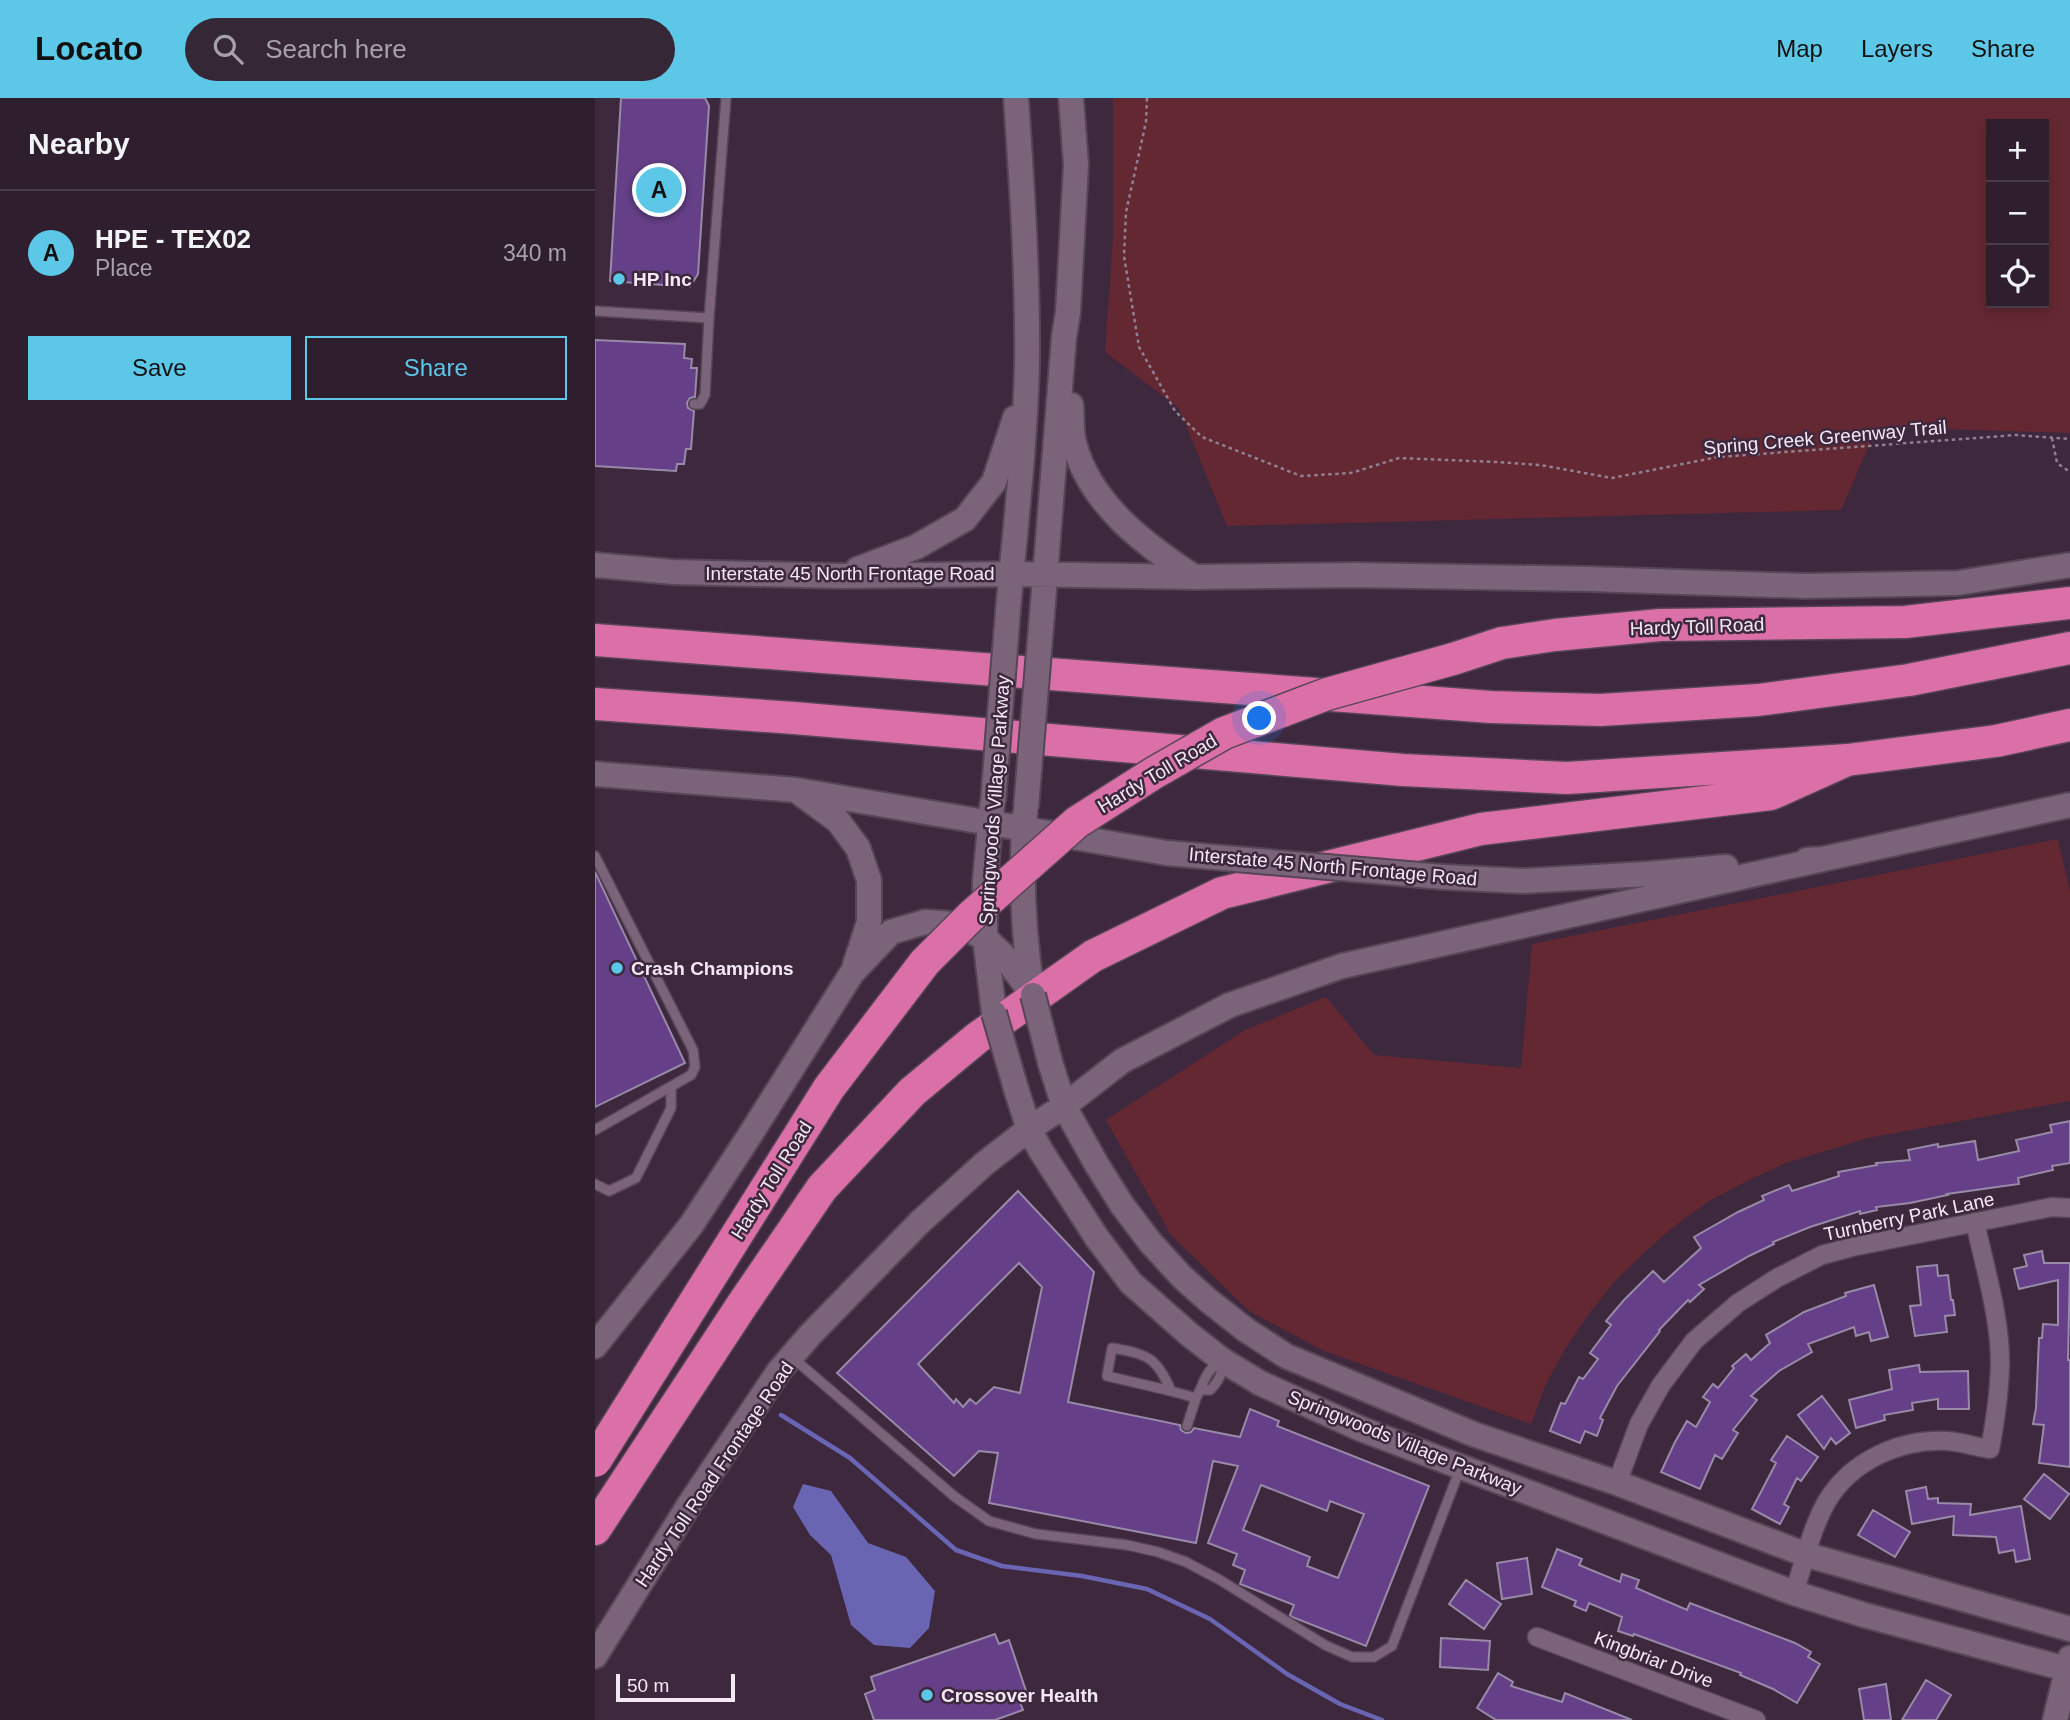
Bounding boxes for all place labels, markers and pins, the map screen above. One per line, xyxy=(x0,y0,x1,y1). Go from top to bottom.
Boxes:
pin: A xyxy=(636,164,682,216)
place label: HP Inc xyxy=(633,269,692,290)
marker: HP Inc xyxy=(611,271,627,287)
place label: Crash Champions xyxy=(631,958,794,979)
marker: Crash Champions xyxy=(609,960,625,976)
place label: Crossover Health xyxy=(941,1685,1098,1706)
marker: Crossover Health xyxy=(919,1687,935,1703)

